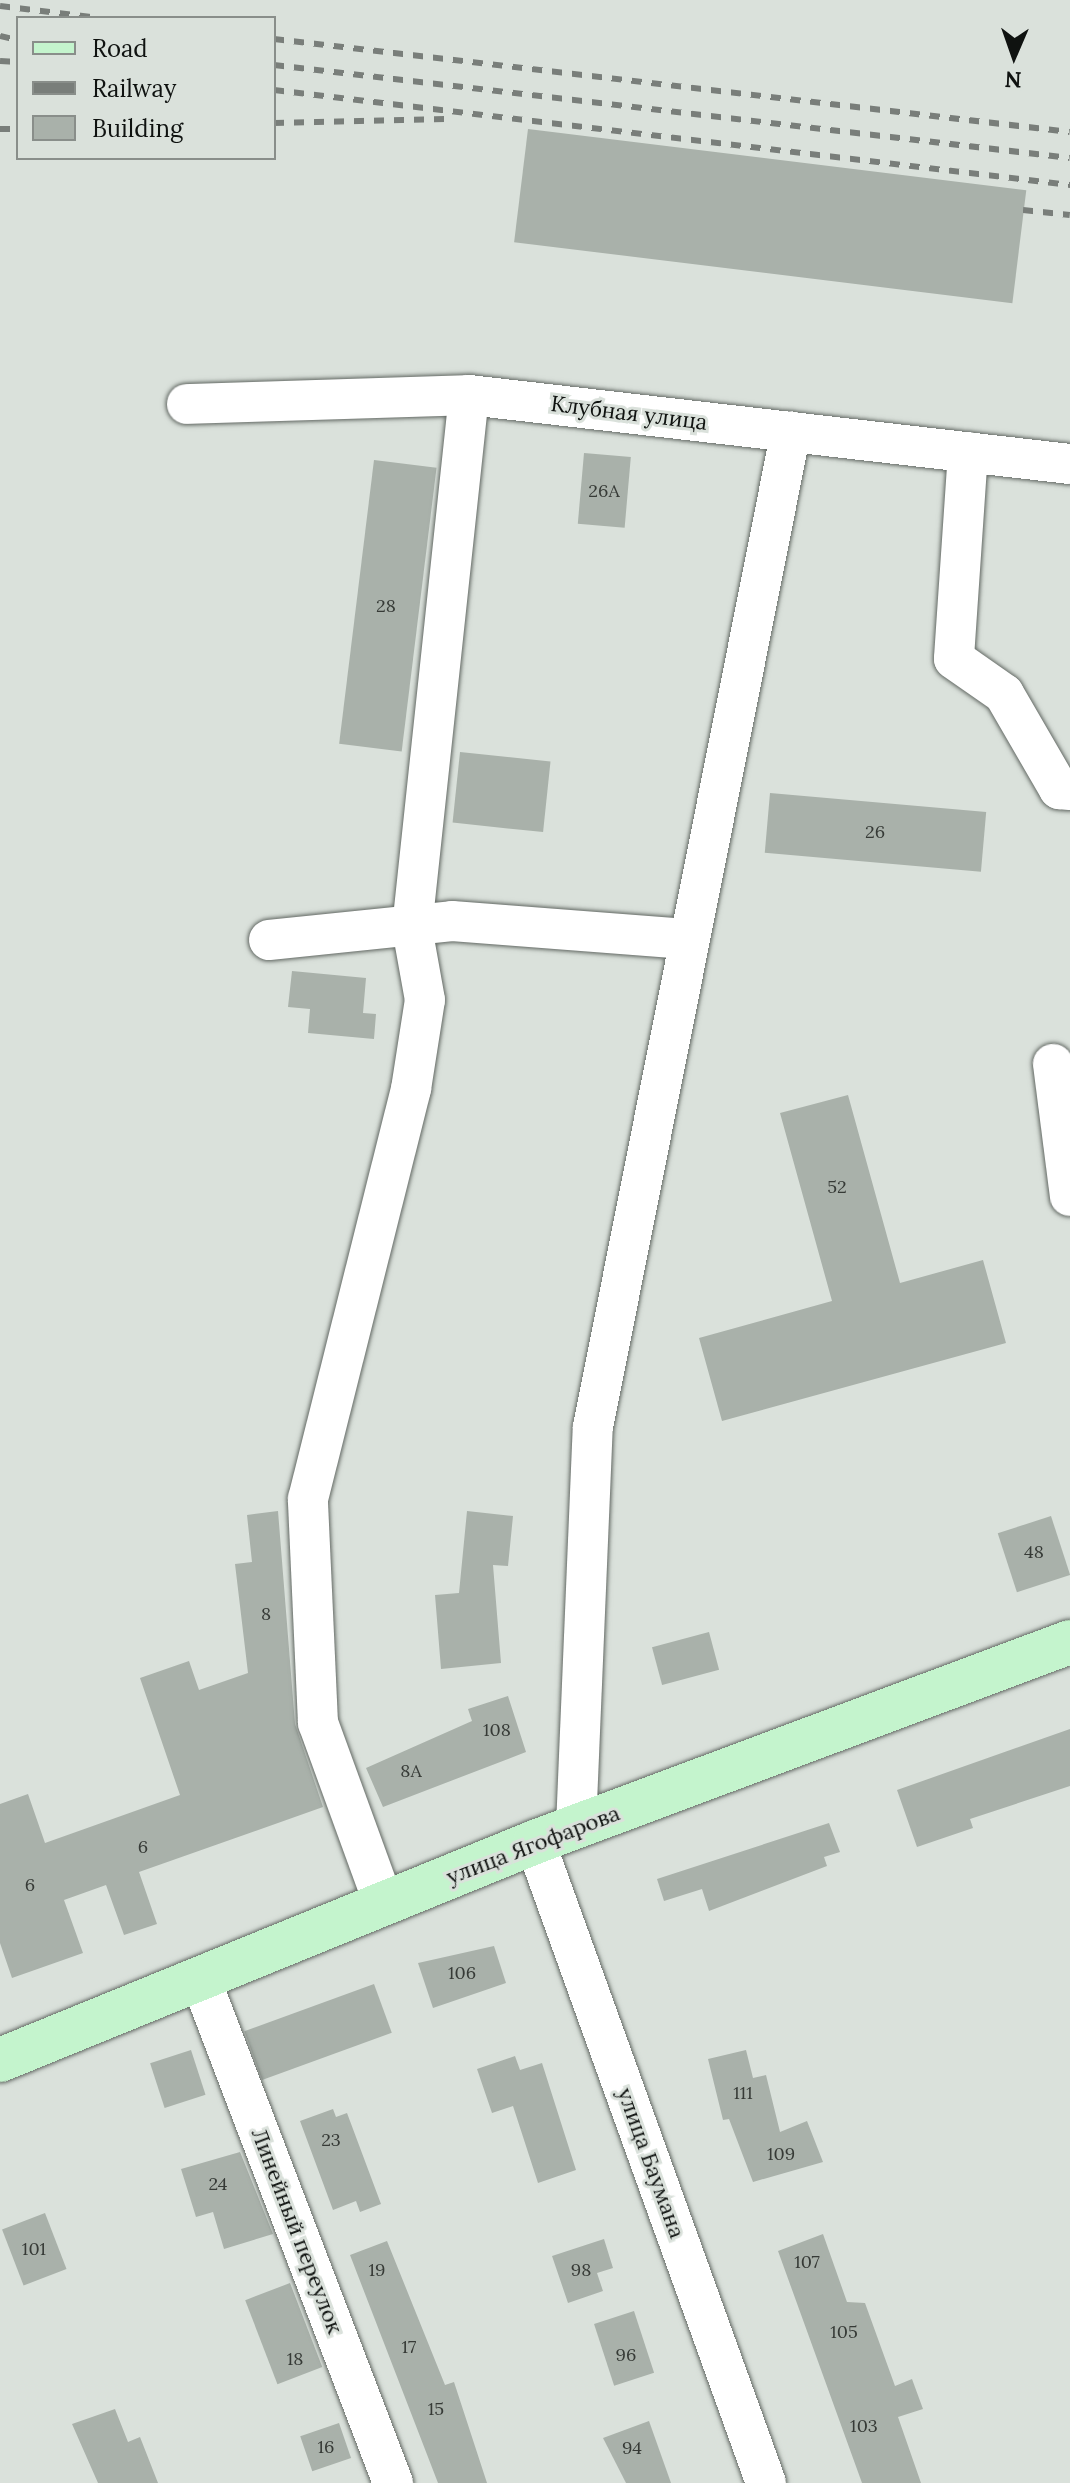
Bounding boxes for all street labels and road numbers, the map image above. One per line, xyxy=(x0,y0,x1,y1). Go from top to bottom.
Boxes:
street label: Клубная улица xyxy=(549,390,709,436)
street label: улица Ягофарова xyxy=(443,1800,623,1890)
street label: улица Баумана xyxy=(612,2084,690,2242)
street label: Линейный переулок xyxy=(246,2125,348,2337)

